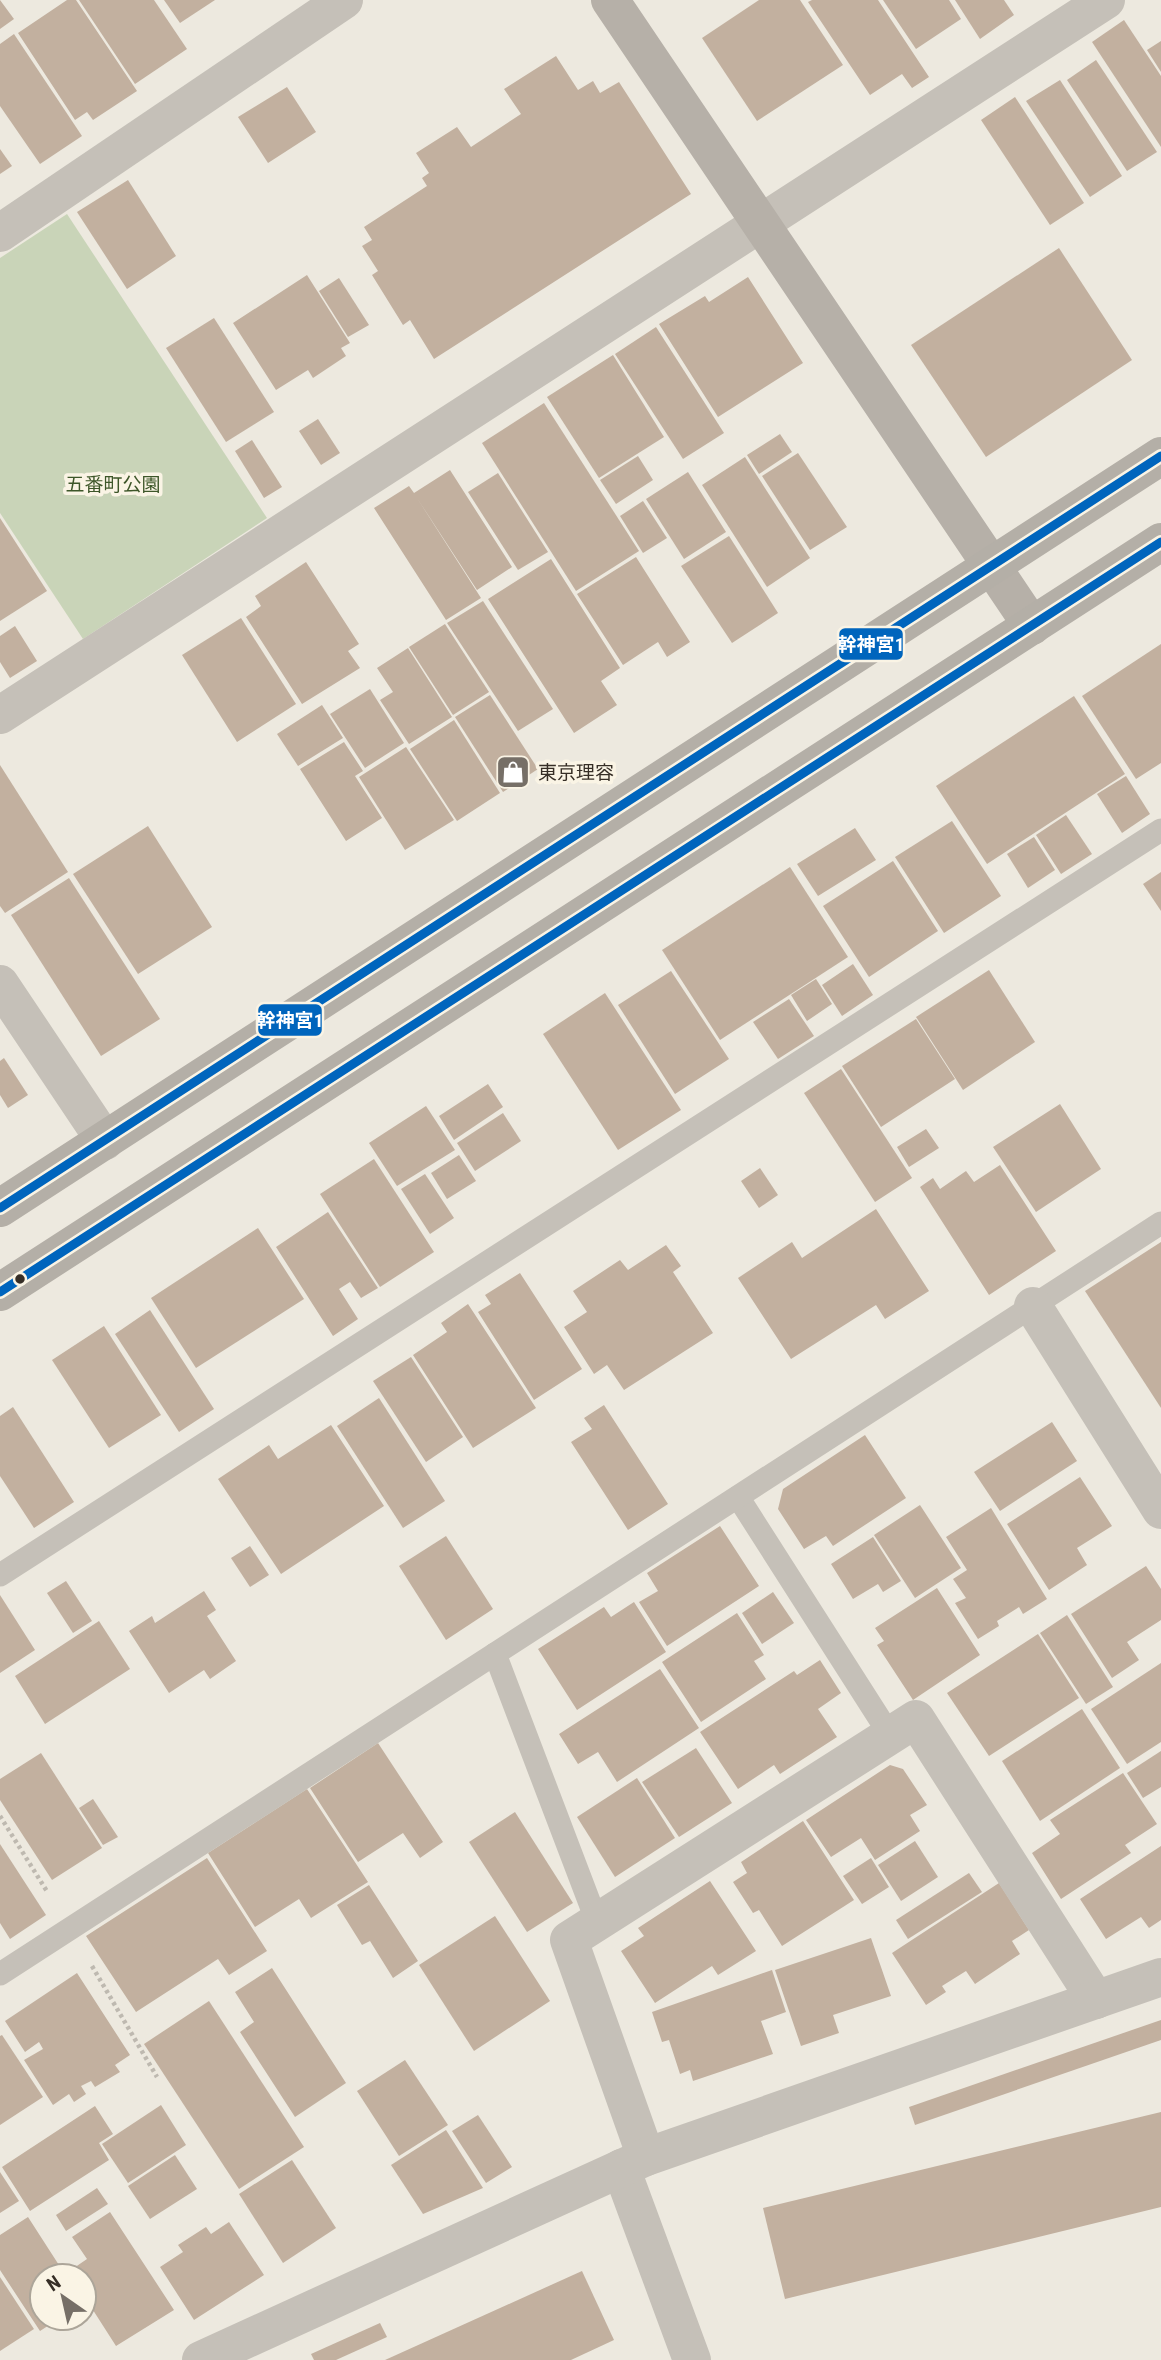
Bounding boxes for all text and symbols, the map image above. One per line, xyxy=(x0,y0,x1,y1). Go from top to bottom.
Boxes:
park label: 五番町公園 xyxy=(65,473,161,496)
line badge: 幹神宮1 xyxy=(838,627,904,661)
text: 幹神宮1 xyxy=(838,633,904,656)
shop icon: 東京理容 xyxy=(494,753,532,791)
place label: 東京理容 xyxy=(538,761,614,784)
line badge: 幹神宮1 xyxy=(257,1003,323,1037)
text: 幹神宮1 xyxy=(257,1009,323,1032)
unlabelled marker xyxy=(13,1272,27,1286)
north arrow xyxy=(28,2262,98,2332)
text: N xyxy=(43,2271,65,2296)

